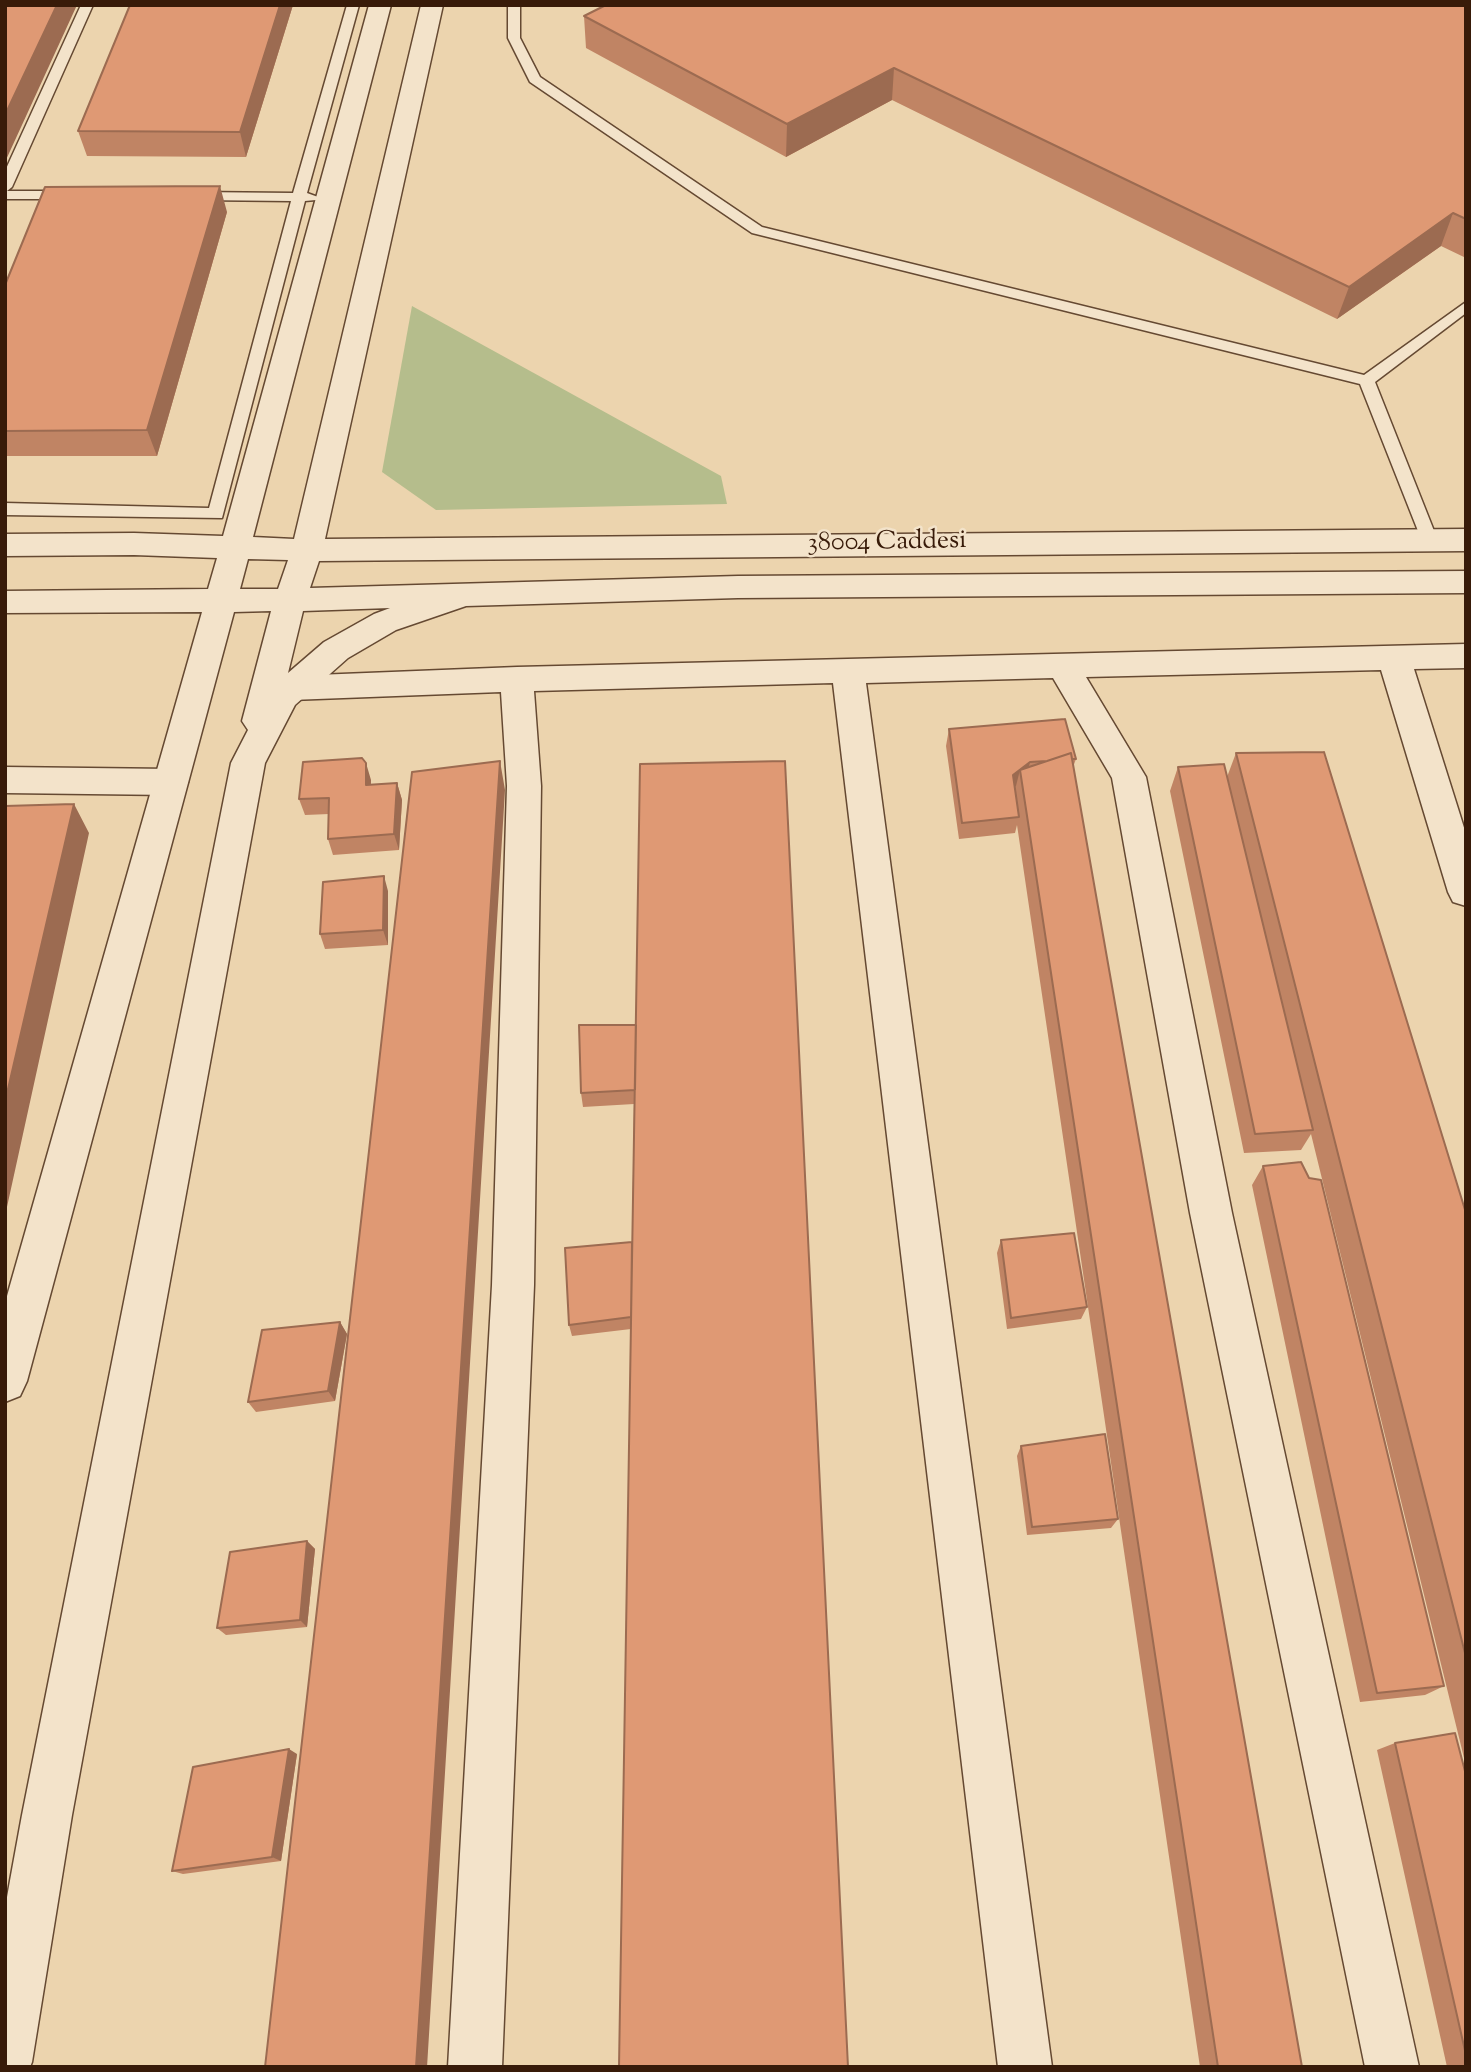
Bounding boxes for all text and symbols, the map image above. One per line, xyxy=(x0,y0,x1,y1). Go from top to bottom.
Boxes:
street label: 38004 Caddesi xyxy=(807,527,967,561)

